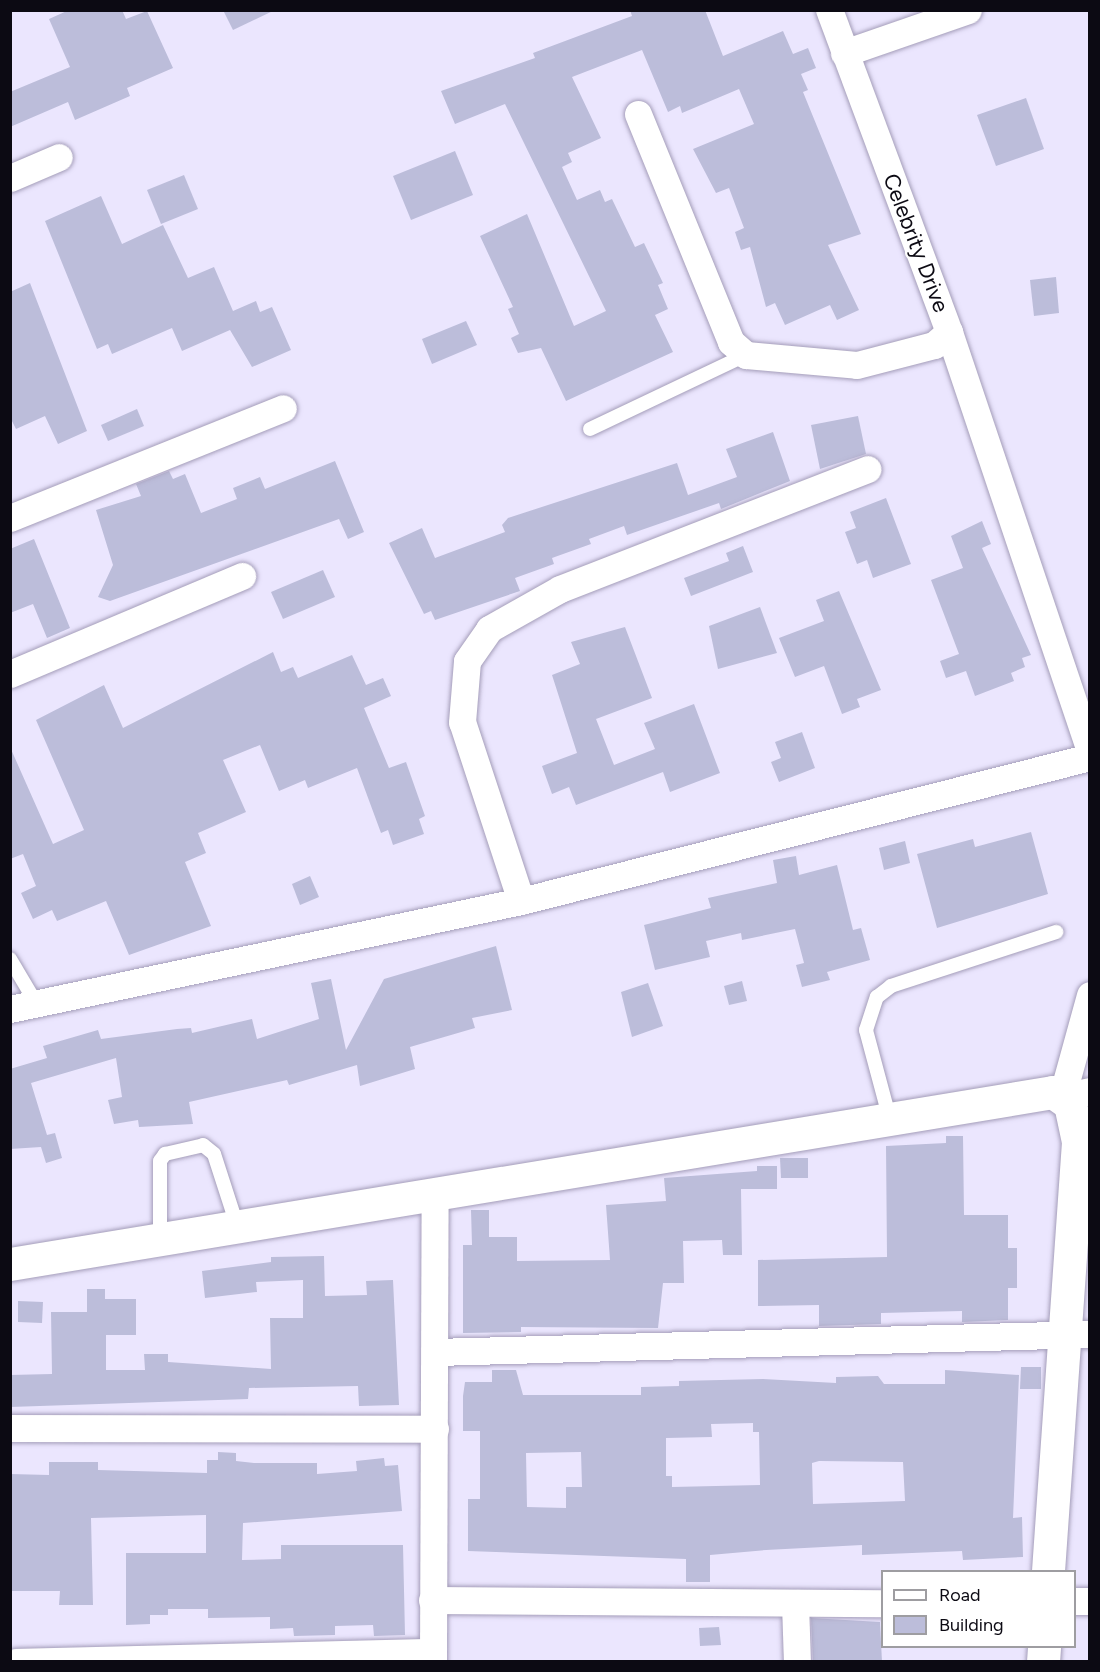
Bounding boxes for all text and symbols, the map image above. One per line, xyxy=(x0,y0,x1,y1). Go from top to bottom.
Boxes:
street label: Celebrity Drive xyxy=(877,170,955,316)
legend xyxy=(881,1570,1076,1648)
text: Road xyxy=(939,1584,980,1606)
text: Building xyxy=(939,1614,1004,1636)

